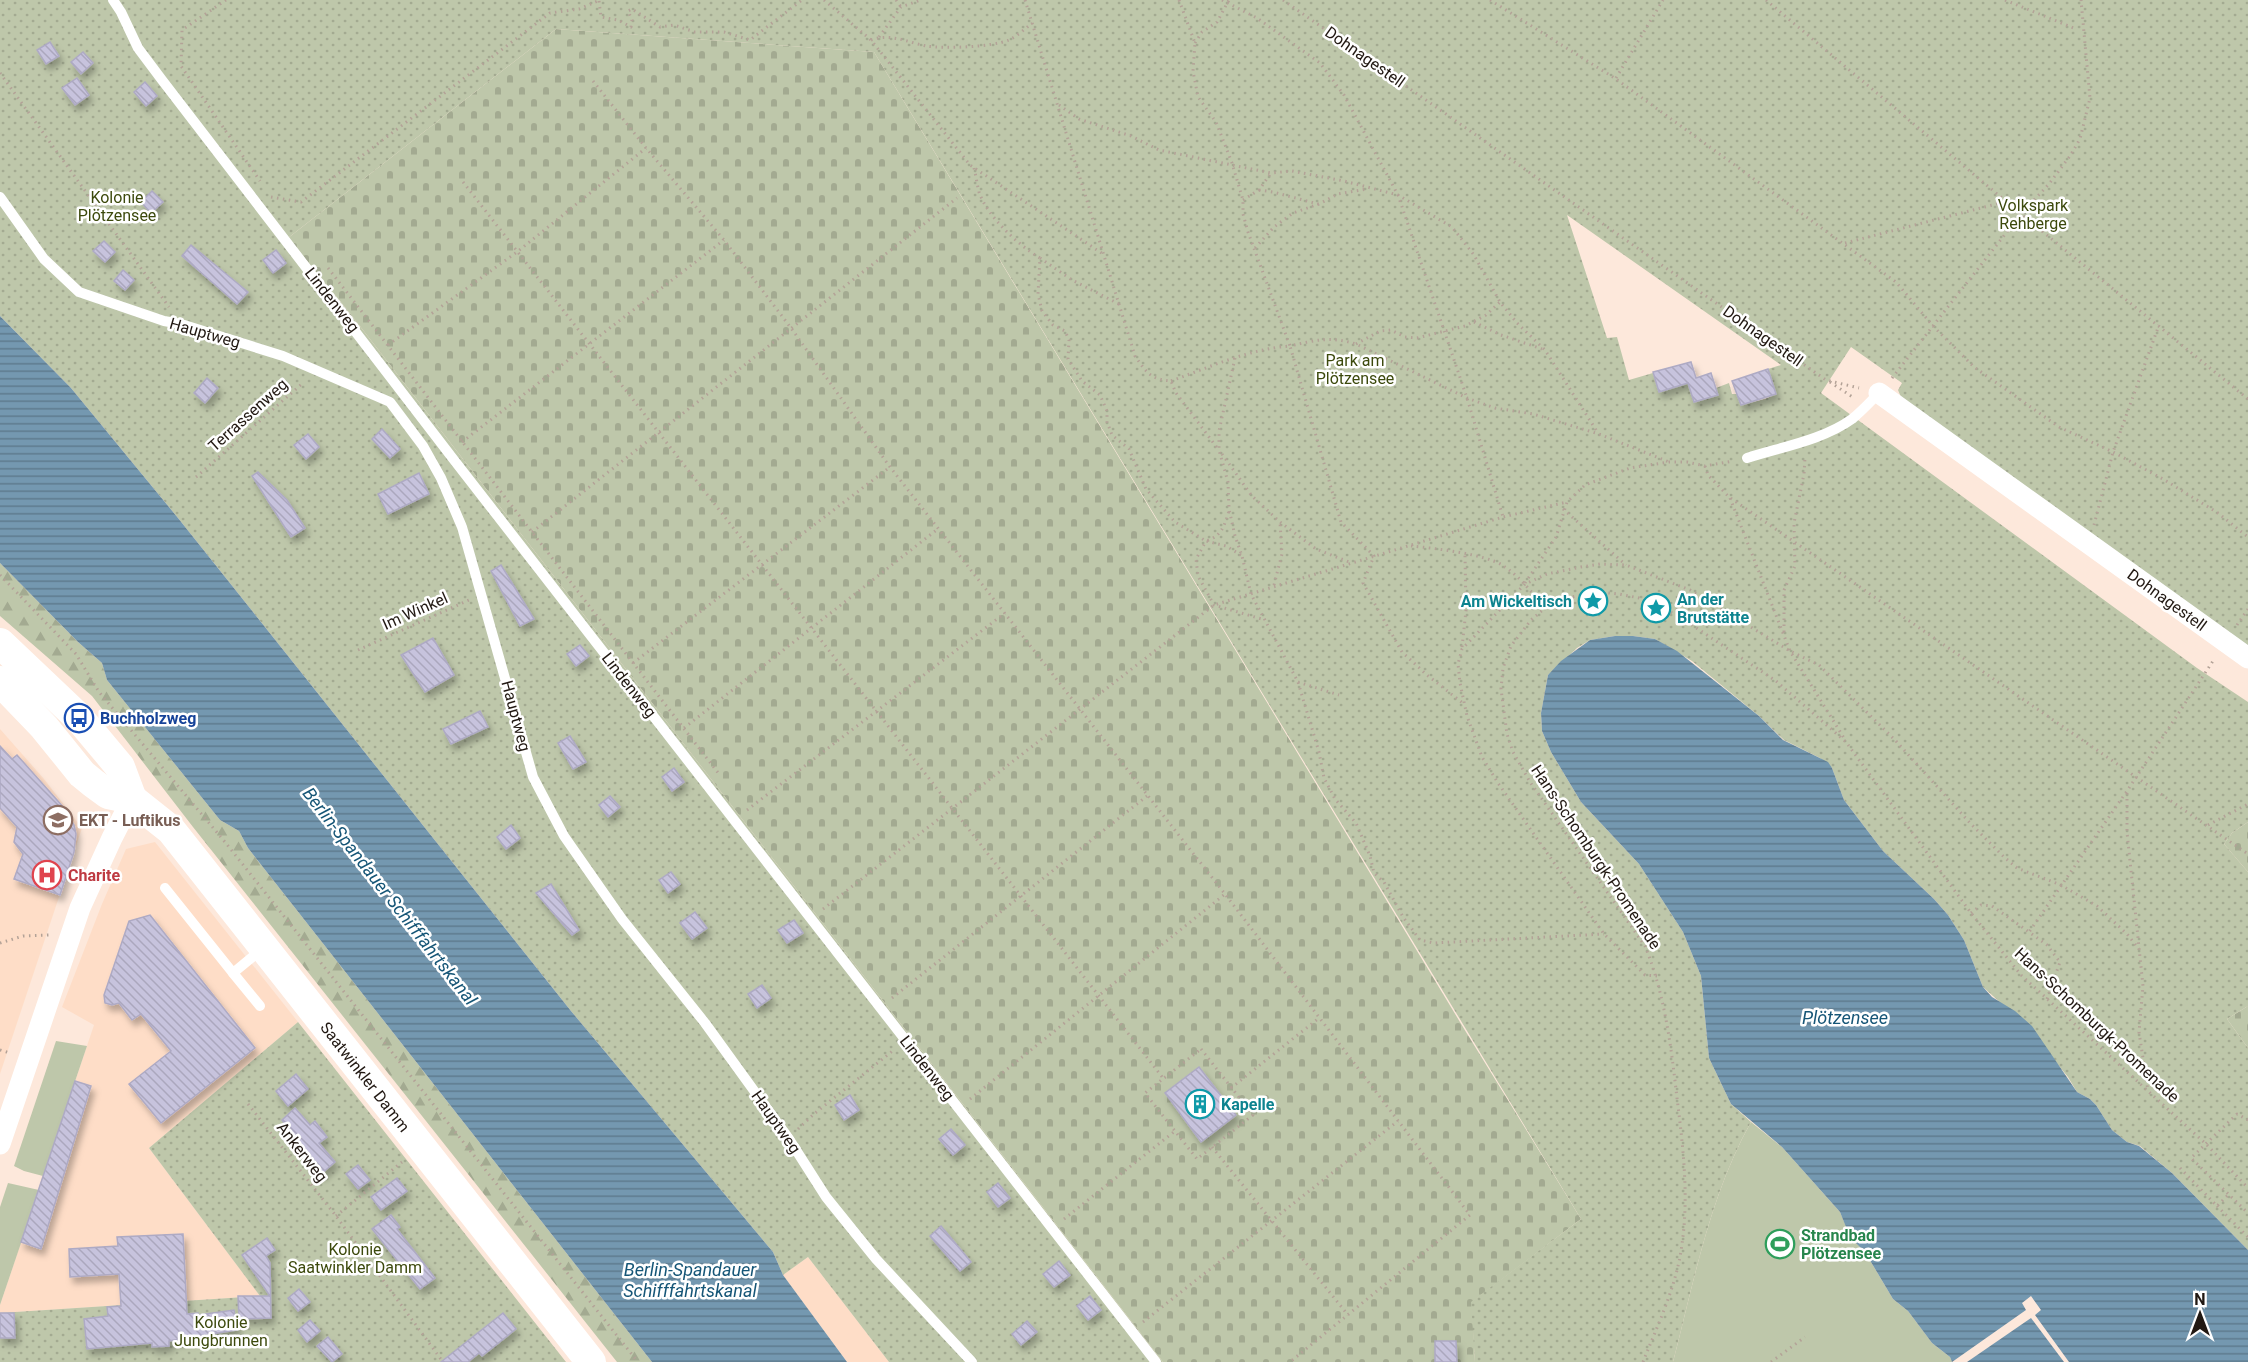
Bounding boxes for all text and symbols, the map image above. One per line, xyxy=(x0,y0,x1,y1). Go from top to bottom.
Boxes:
street label: Dohnagestell xyxy=(1321,22,1409,92)
park label: Kolonie Plötzensee xyxy=(78,188,156,225)
park label: Volkspark Rehberge xyxy=(1998,196,2069,233)
street label: Lindenweg xyxy=(301,264,363,336)
street label: Dohnagestell xyxy=(1719,301,1807,371)
street label: Hauptweg xyxy=(167,314,243,352)
park label: Park am Plötzensee xyxy=(1316,351,1394,388)
street label: Terrassenweg xyxy=(205,375,291,455)
street label: Dohnagestell xyxy=(2124,565,2210,635)
place icon: Am Wickeltisch xyxy=(1577,585,1609,617)
street label: Im Winkel xyxy=(379,588,451,634)
place label: An der Brutstätte xyxy=(1677,590,1749,627)
place label: Am Wickeltisch xyxy=(1461,592,1572,611)
place icon: An der Brutstätte xyxy=(1640,592,1672,624)
street label: Lindenweg xyxy=(598,649,660,721)
street label: Hauptweg xyxy=(497,678,535,754)
bus stop icon: Buchholzweg xyxy=(63,702,95,734)
place label: Buchholzweg xyxy=(100,709,196,728)
street label: Hans-Schomburgk-Promenade xyxy=(1527,761,1665,953)
water label: Berlin-Spandauer Schifffahrtskanal xyxy=(298,783,482,1010)
school or university icon: EKT - Luftikus xyxy=(42,804,74,836)
place label: EKT - Luftikus xyxy=(79,811,180,830)
hospital icon: Charite xyxy=(31,859,63,891)
place label: Charite xyxy=(68,866,121,885)
street label: Hans-Schomburgk-Promenade xyxy=(2011,944,2183,1106)
water label: Plötzensee xyxy=(1802,1007,1888,1028)
street label: Saatwinkler Damm xyxy=(316,1018,414,1136)
street label: Lindenweg xyxy=(896,1032,958,1104)
street label: Hauptweg xyxy=(747,1087,805,1157)
building icon: Kapelle xyxy=(1184,1088,1216,1120)
place label: Kapelle xyxy=(1221,1095,1275,1114)
street label: Ankerweg xyxy=(273,1118,331,1186)
place label: Strandbad Plötzensee xyxy=(1801,1226,1881,1263)
sports icon: Strandbad Plötzensee xyxy=(1764,1228,1796,1260)
park label: Kolonie Saatwinkler Damm xyxy=(288,1240,422,1277)
water label: Berlin-Spandauer Schifffahrtskanal xyxy=(623,1259,758,1301)
north arrow xyxy=(2170,1284,2230,1344)
text: N xyxy=(2194,1290,2206,1309)
park label: Kolonie Jungbrunnen xyxy=(174,1313,268,1350)

